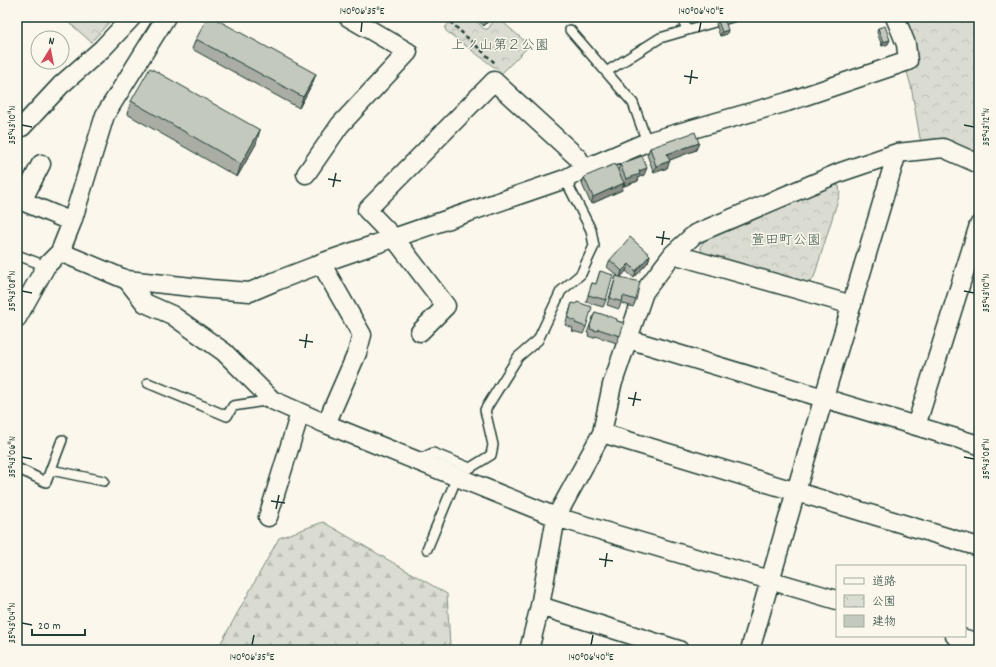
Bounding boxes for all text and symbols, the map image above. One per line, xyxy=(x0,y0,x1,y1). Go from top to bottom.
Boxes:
text: 140°06'35"E xyxy=(340,5,385,19)
text: 140°06'40"E xyxy=(678,5,724,19)
north arrow xyxy=(30,30,70,70)
text: N xyxy=(47,34,56,51)
park label: 上ノ山第２公園 xyxy=(451,36,549,56)
text: 35°43'10"N xyxy=(6,105,20,144)
text: 35°43'12"N xyxy=(980,108,994,146)
park label: 萱田町公園 xyxy=(751,231,821,251)
text: 35°43'08"N xyxy=(6,271,20,311)
text: 35°43'10"N xyxy=(980,273,994,312)
text: 35°43'06"N xyxy=(6,436,20,478)
text: 35°43'08"N xyxy=(980,439,994,479)
legend xyxy=(836,565,966,637)
text: 道路 xyxy=(872,574,896,591)
text: 公園 xyxy=(872,594,896,611)
text: 35°43'04"N xyxy=(6,602,20,643)
scale bar xyxy=(32,611,85,637)
text: 建物 xyxy=(872,614,896,631)
text: 20 m xyxy=(38,618,61,635)
text: 140°06'35"E xyxy=(230,651,275,665)
text: 140°06'40"E xyxy=(568,651,614,665)

